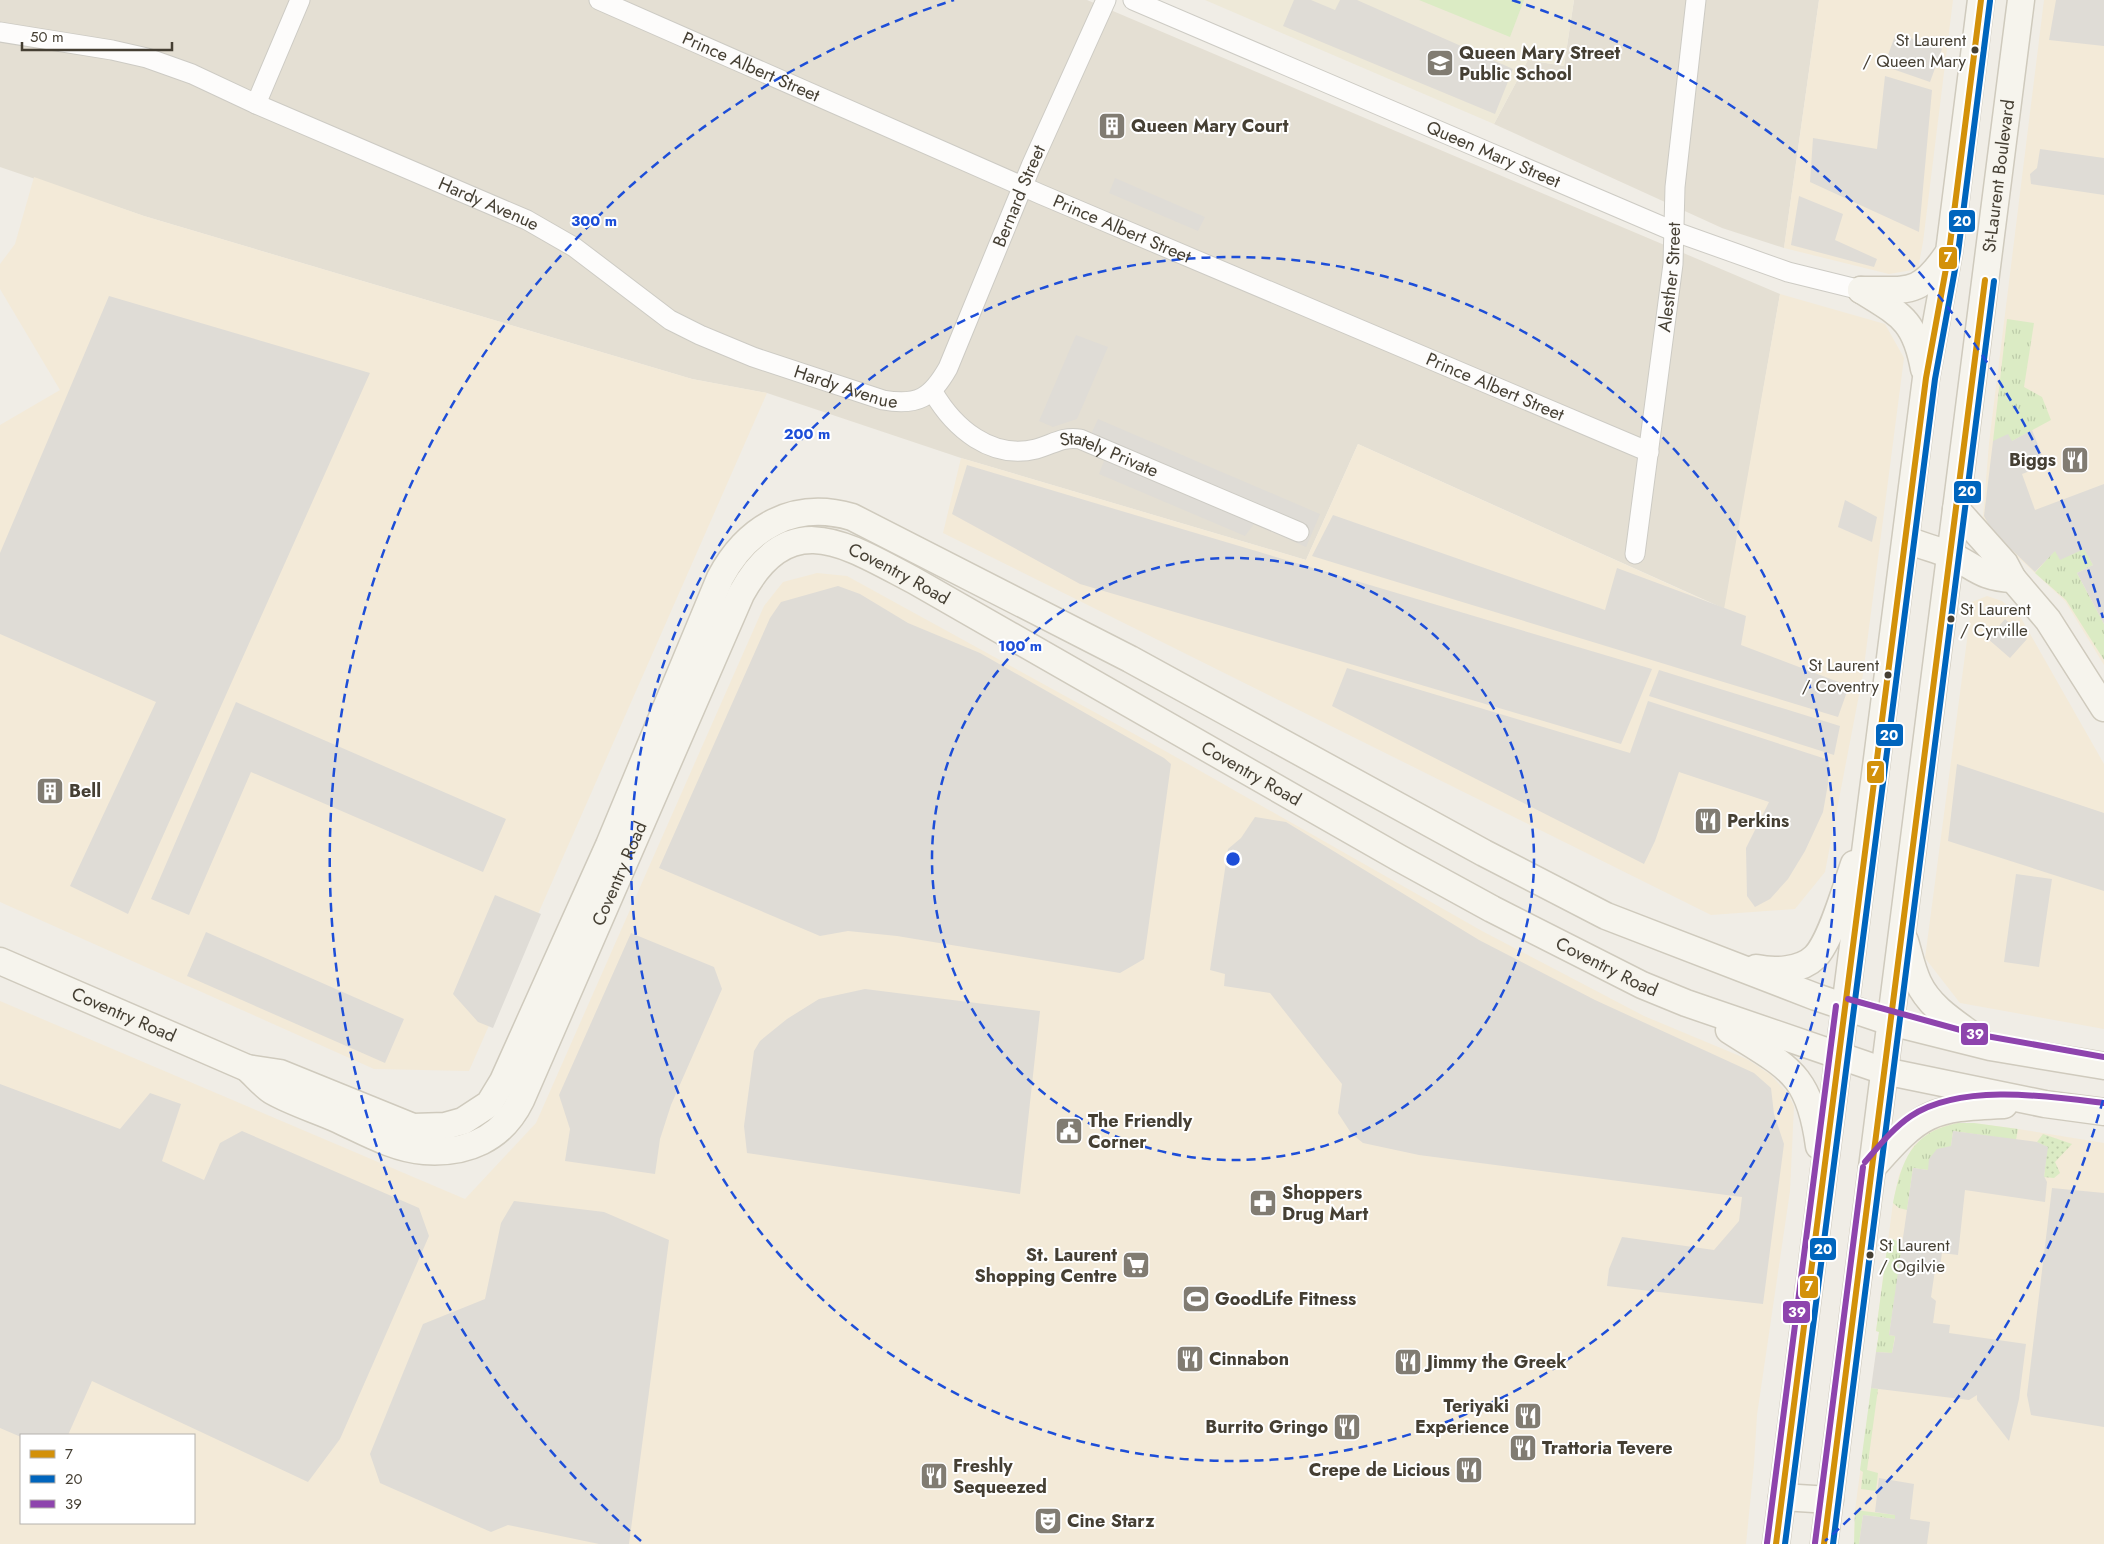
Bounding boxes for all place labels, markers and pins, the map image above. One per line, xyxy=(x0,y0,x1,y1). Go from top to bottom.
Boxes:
place label: St Laurent / Queen Mary xyxy=(1862,28,1967,73)
place label: Queen Mary Street Public School xyxy=(1459,40,1620,87)
marker: St Laurent / Queen Mary xyxy=(1970,45,1980,55)
school or university icon: Queen Mary Street Public School xyxy=(1425,48,1455,78)
building icon: Queen Mary Court xyxy=(1097,111,1127,141)
place label: Queen Mary Court xyxy=(1131,113,1289,139)
restaurant icon: Biggs xyxy=(2060,445,2090,475)
place label: Biggs xyxy=(2009,447,2056,473)
place label: St Laurent / Cyrville xyxy=(1960,597,2031,642)
marker: St Laurent / Cyrville xyxy=(1946,614,1956,624)
place label: St Laurent / Coventry xyxy=(1802,653,1880,698)
marker: St Laurent / Coventry xyxy=(1883,670,1893,680)
building icon: Bell xyxy=(35,776,65,806)
place label: Bell xyxy=(69,778,101,804)
restaurant icon: Perkins xyxy=(1693,806,1723,836)
place label: Perkins xyxy=(1727,808,1789,834)
centre of rings xyxy=(1224,850,1242,868)
place label: The Friendly Corner xyxy=(1088,1108,1193,1155)
public building icon: The Friendly Corner xyxy=(1054,1116,1084,1146)
place label: Shoppers Drug Mart xyxy=(1282,1180,1368,1227)
pharmacy icon: Shoppers Drug Mart xyxy=(1248,1188,1278,1218)
place label: St Laurent / Ogilvie xyxy=(1879,1233,1950,1278)
place label: St. Laurent Shopping Centre xyxy=(975,1242,1117,1289)
supermarket icon: St. Laurent Shopping Centre xyxy=(1121,1250,1151,1280)
marker: St Laurent / Ogilvie xyxy=(1865,1250,1875,1260)
sports icon: GoodLife Fitness xyxy=(1181,1284,1211,1314)
place label: GoodLife Fitness xyxy=(1215,1286,1356,1312)
restaurant icon: Cinnabon xyxy=(1175,1344,1205,1374)
place label: Cinnabon xyxy=(1209,1346,1289,1372)
restaurant icon: Jimmy the Greek xyxy=(1393,1347,1423,1377)
place label: Jimmy the Greek xyxy=(1424,1349,1567,1375)
place label: Teriyaki Experience xyxy=(1415,1393,1509,1440)
restaurant icon: Teriyaki Experience xyxy=(1513,1401,1543,1431)
restaurant icon: Burrito Gringo xyxy=(1332,1412,1362,1442)
place label: Burrito Gringo xyxy=(1205,1414,1328,1440)
restaurant icon: Trattoria Tevere xyxy=(1508,1433,1538,1463)
place label: Trattoria Tevere xyxy=(1542,1435,1673,1461)
place label: Freshly Sequeezed xyxy=(953,1453,1047,1500)
restaurant icon: Crepe de Licious xyxy=(1454,1455,1484,1485)
place label: Crepe de Licious xyxy=(1309,1457,1450,1483)
restaurant icon: Freshly Sequeezed xyxy=(919,1461,949,1491)
theatre icon: Cine Starz xyxy=(1033,1506,1063,1536)
place label: Cine Starz xyxy=(1067,1508,1155,1534)

